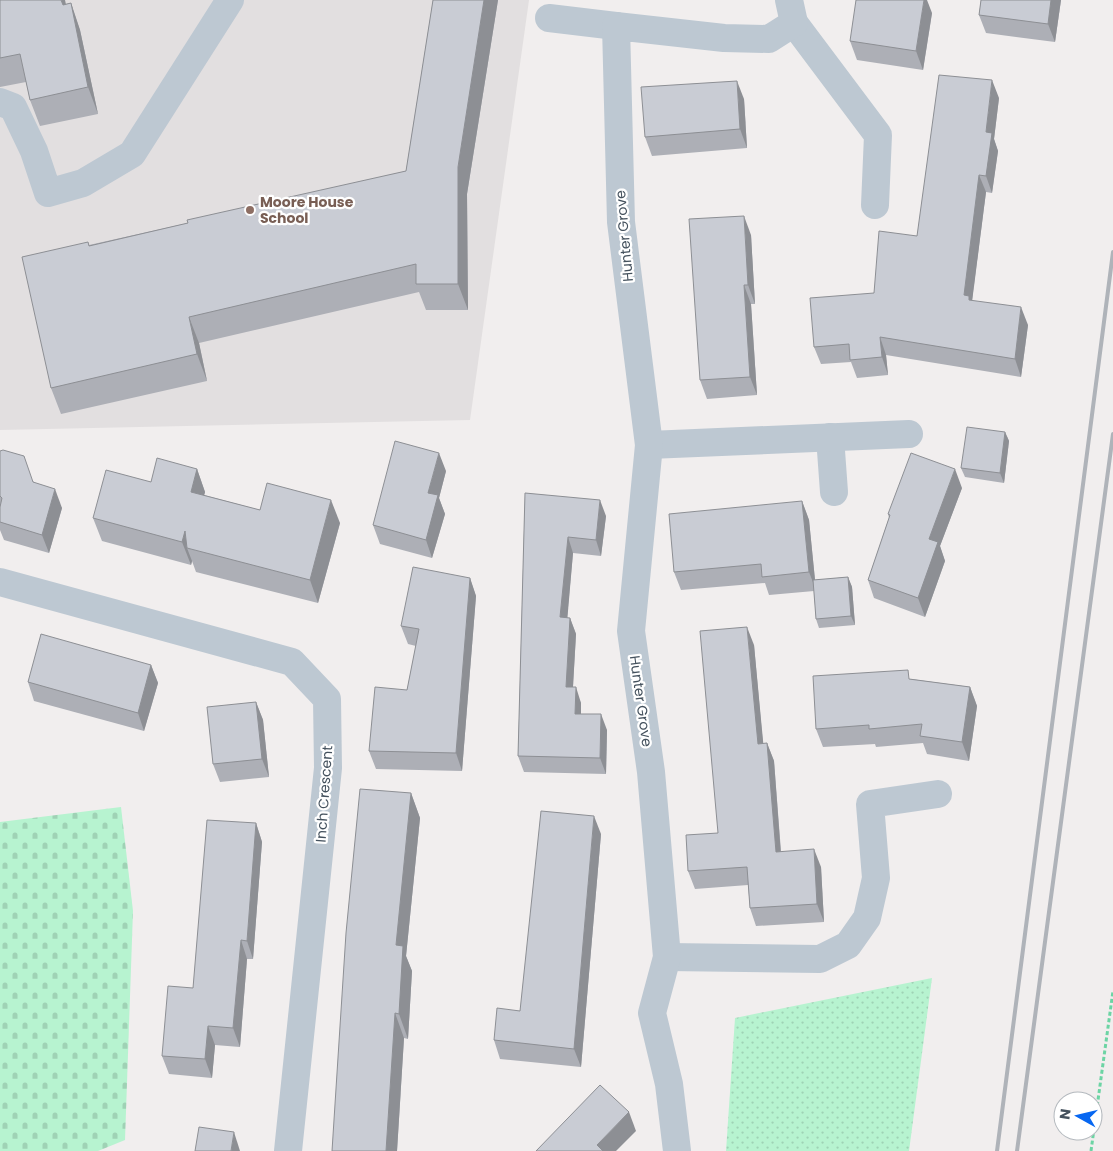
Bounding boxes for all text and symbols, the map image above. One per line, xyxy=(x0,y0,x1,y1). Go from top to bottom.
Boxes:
street label: Hunter Grove xyxy=(610,189,638,283)
place label: Moore House School xyxy=(260,192,354,228)
marker: Moore House School xyxy=(244,204,256,216)
street label: Hunter Grove xyxy=(625,654,657,748)
street label: Inch Crescent xyxy=(311,745,337,843)
north arrow xyxy=(1053,1091,1103,1141)
text: N xyxy=(1054,1108,1076,1121)

